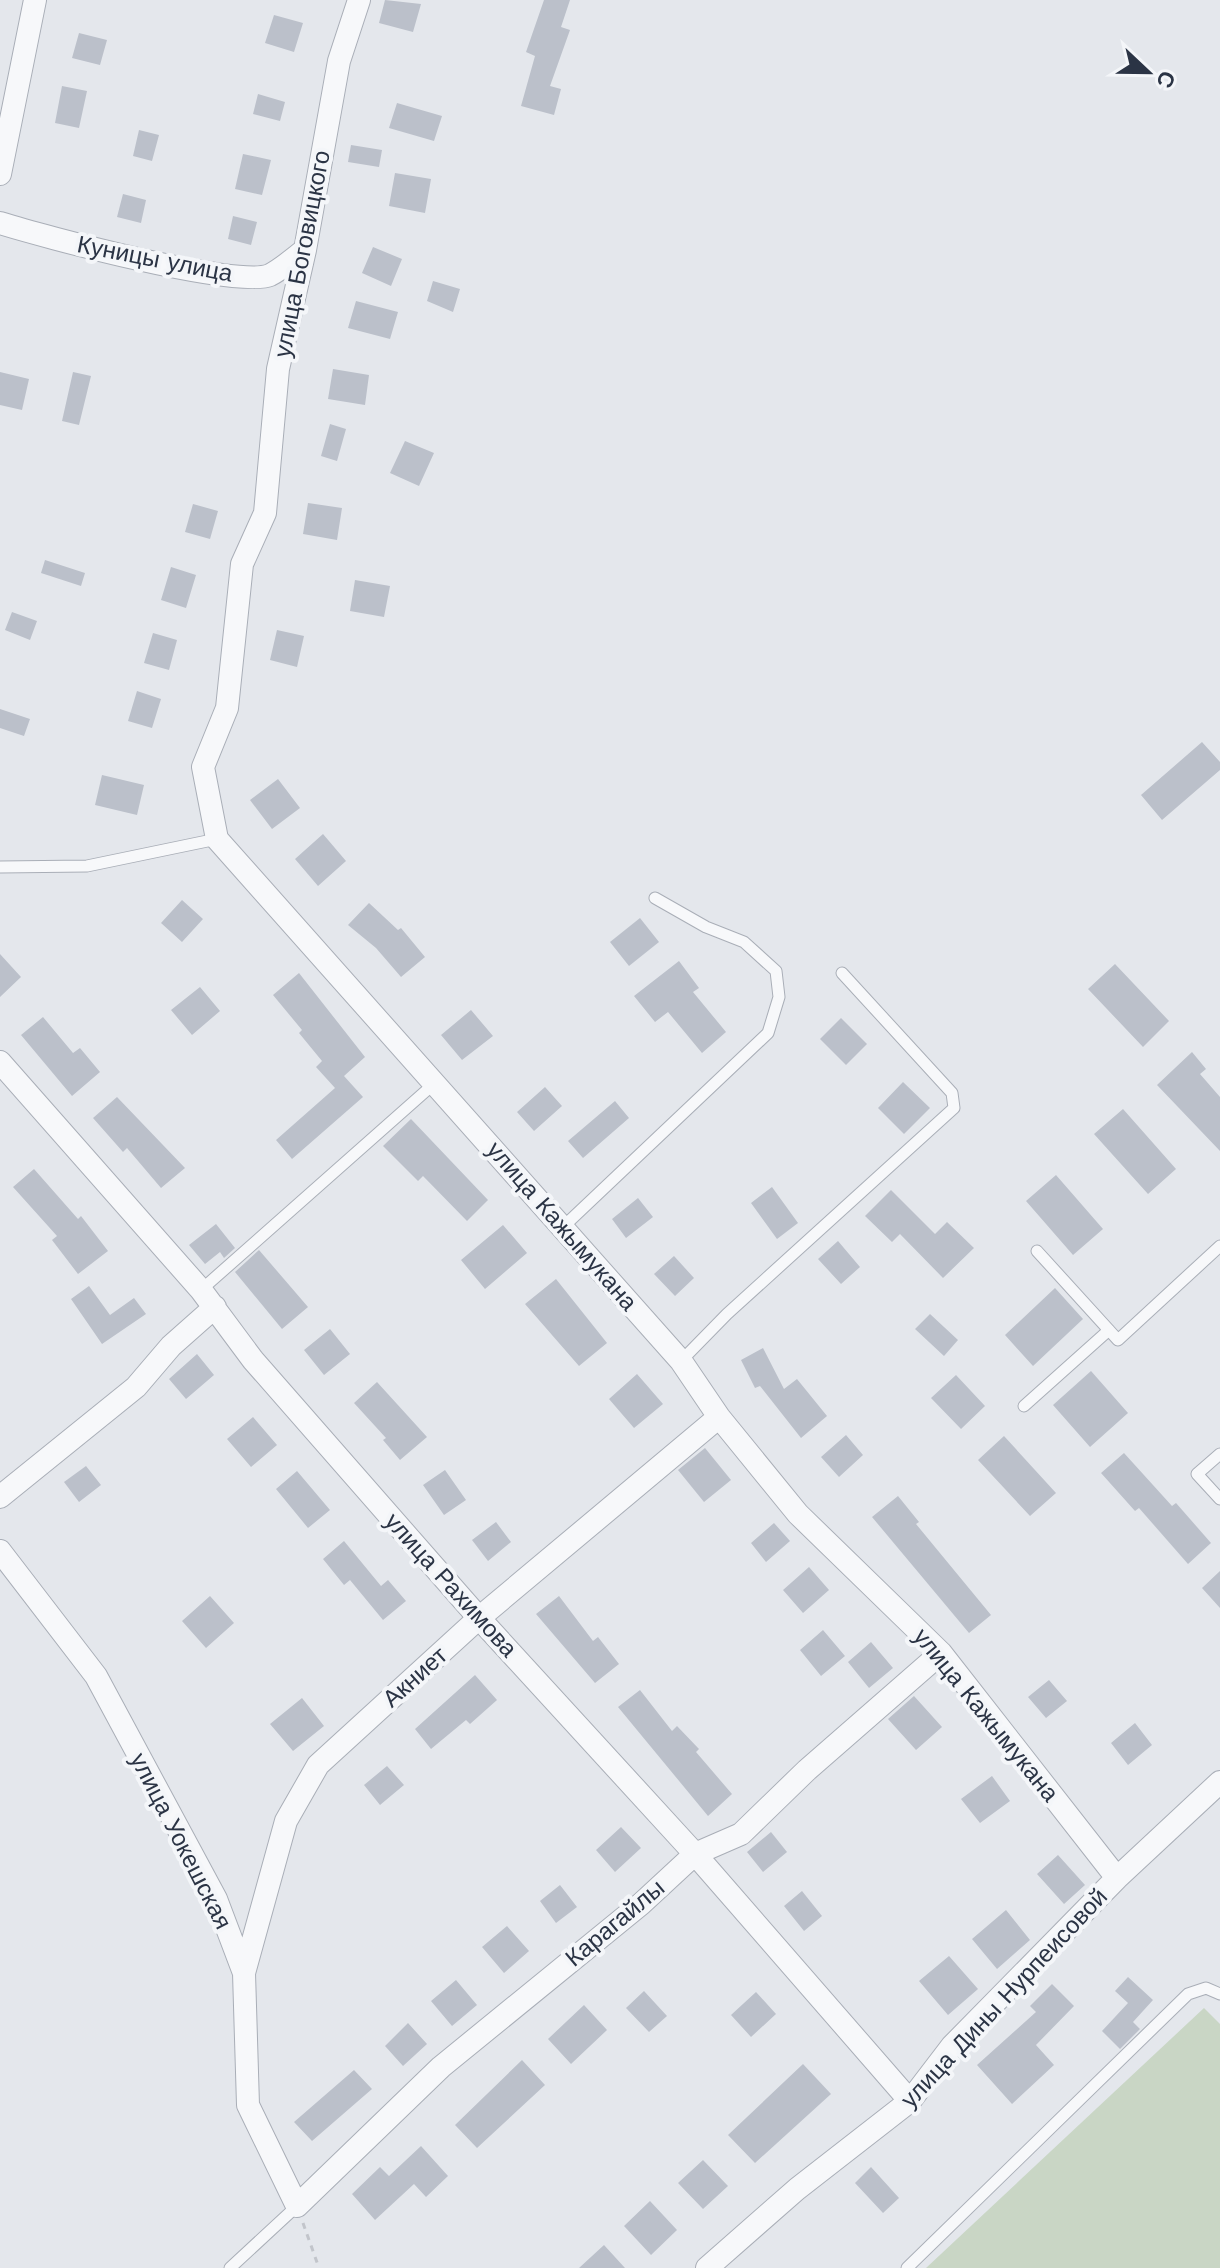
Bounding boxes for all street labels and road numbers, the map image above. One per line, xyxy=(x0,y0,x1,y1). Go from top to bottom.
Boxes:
street label: улица Боговицкого xyxy=(268,148,336,360)
street label: Куницы улица xyxy=(75,230,236,288)
street label: улица Кажымукана xyxy=(481,1136,643,1317)
street label: улица Рахимова xyxy=(379,1507,523,1663)
street label: улица Кажымукана xyxy=(908,1623,1065,1808)
street label: Акниет xyxy=(377,1641,453,1713)
street label: улица Уокешская xyxy=(125,1748,237,1934)
street label: Карагайлы xyxy=(560,1874,670,1972)
street label: улица Дины Нурпеисовой xyxy=(895,1883,1113,2113)

